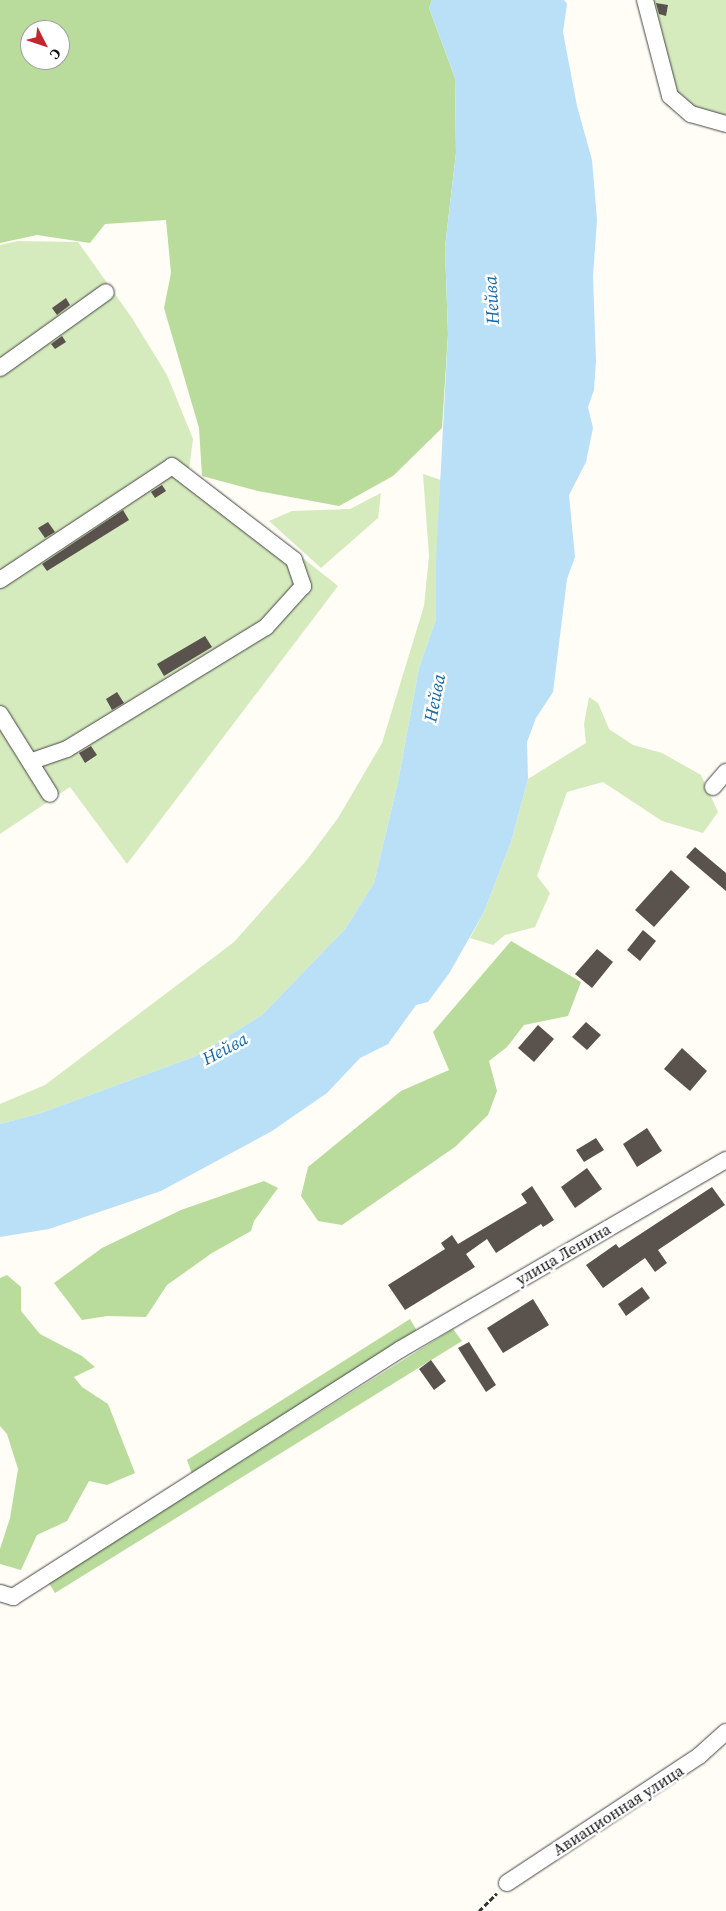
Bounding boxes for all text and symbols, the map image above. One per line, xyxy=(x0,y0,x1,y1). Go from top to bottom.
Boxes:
north arrow xyxy=(20,20,70,70)
text: С xyxy=(45,44,66,64)
water label: Нейва xyxy=(480,275,504,325)
water label: Нейва xyxy=(420,672,450,724)
water label: Нейва xyxy=(198,1028,252,1070)
street label: улица Ленина xyxy=(512,1219,614,1289)
street label: Авиационная улица xyxy=(549,1761,687,1859)

